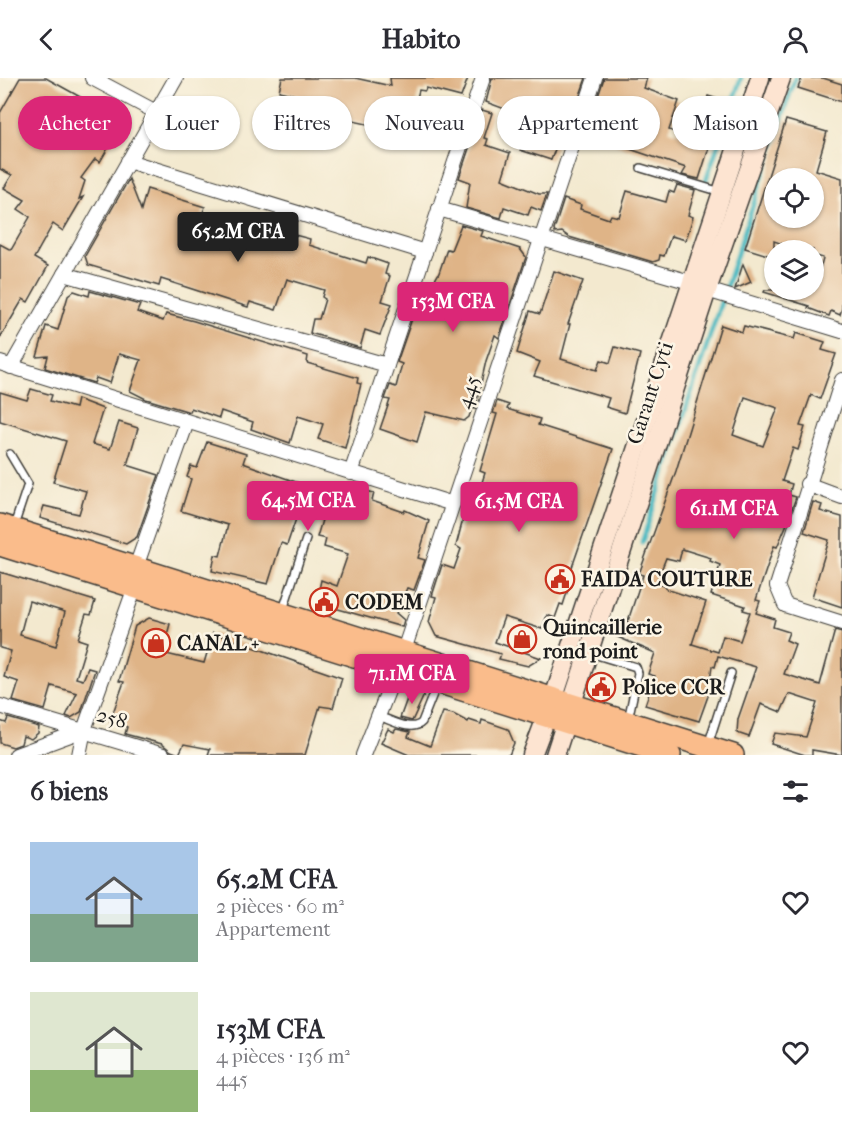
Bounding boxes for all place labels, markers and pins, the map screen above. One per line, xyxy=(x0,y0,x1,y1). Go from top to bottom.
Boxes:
pin: 65.2M CFA xyxy=(169,212,307,263)
pin: 153M CFA xyxy=(391,282,515,333)
pin: 64.5M CFA xyxy=(239,481,377,532)
pin: 61.5M CFA xyxy=(450,482,588,533)
pin: 61.1M CFA xyxy=(665,489,803,540)
public building icon: FAIDA COUTURE xyxy=(544,563,576,595)
place label: FAIDA COUTURE xyxy=(580,567,753,591)
public building icon: CODEM xyxy=(308,586,340,618)
place label: CODEM xyxy=(345,590,423,614)
place label: Quincaillerie rond point xyxy=(542,615,662,663)
shop icon: Quincaillerie rond point xyxy=(506,623,538,655)
shop icon: CANAL + xyxy=(140,627,172,659)
place label: CANAL + xyxy=(177,631,259,655)
pin: 71.1M CFA xyxy=(343,654,481,705)
public building icon: Police CCR xyxy=(585,671,617,703)
place label: Police CCR xyxy=(622,675,726,699)

